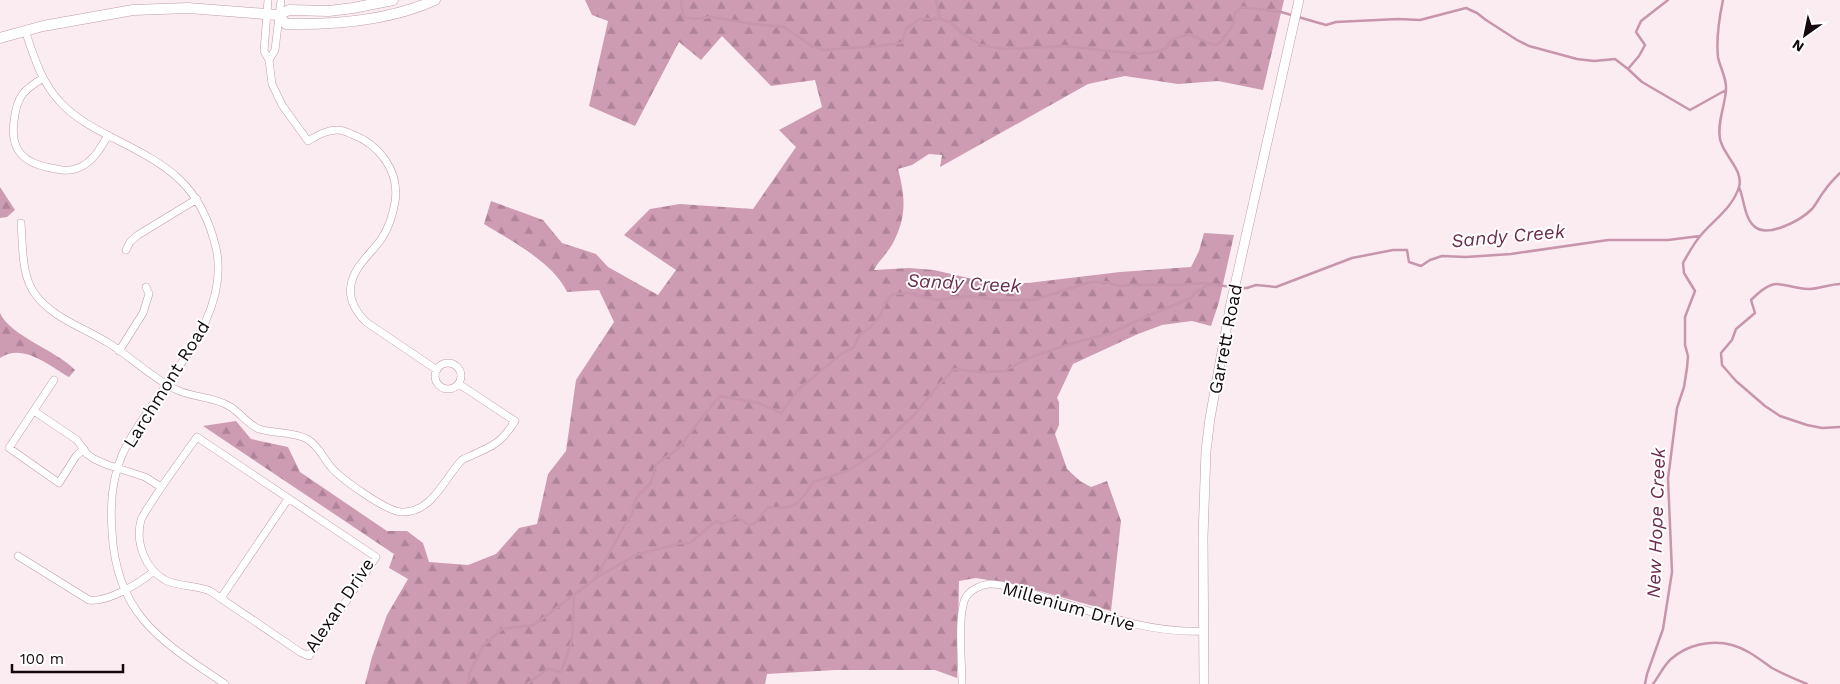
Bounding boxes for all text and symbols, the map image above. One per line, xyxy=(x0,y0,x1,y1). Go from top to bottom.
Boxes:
north arrow xyxy=(1780,10,1830,60)
text: N xyxy=(1789,36,1807,55)
water label: Sandy Creek xyxy=(1450,220,1567,252)
water label: Sandy Creek xyxy=(906,269,1022,298)
street label: Garrett Road xyxy=(1204,282,1246,396)
street label: Larchmont Road xyxy=(118,317,214,451)
water label: New Hope Creek xyxy=(1642,447,1670,599)
street label: Alexan Drive xyxy=(300,554,378,656)
street label: Millenium Drive xyxy=(1000,577,1138,635)
scale bar xyxy=(12,642,124,674)
text: 100 m xyxy=(20,650,64,668)

